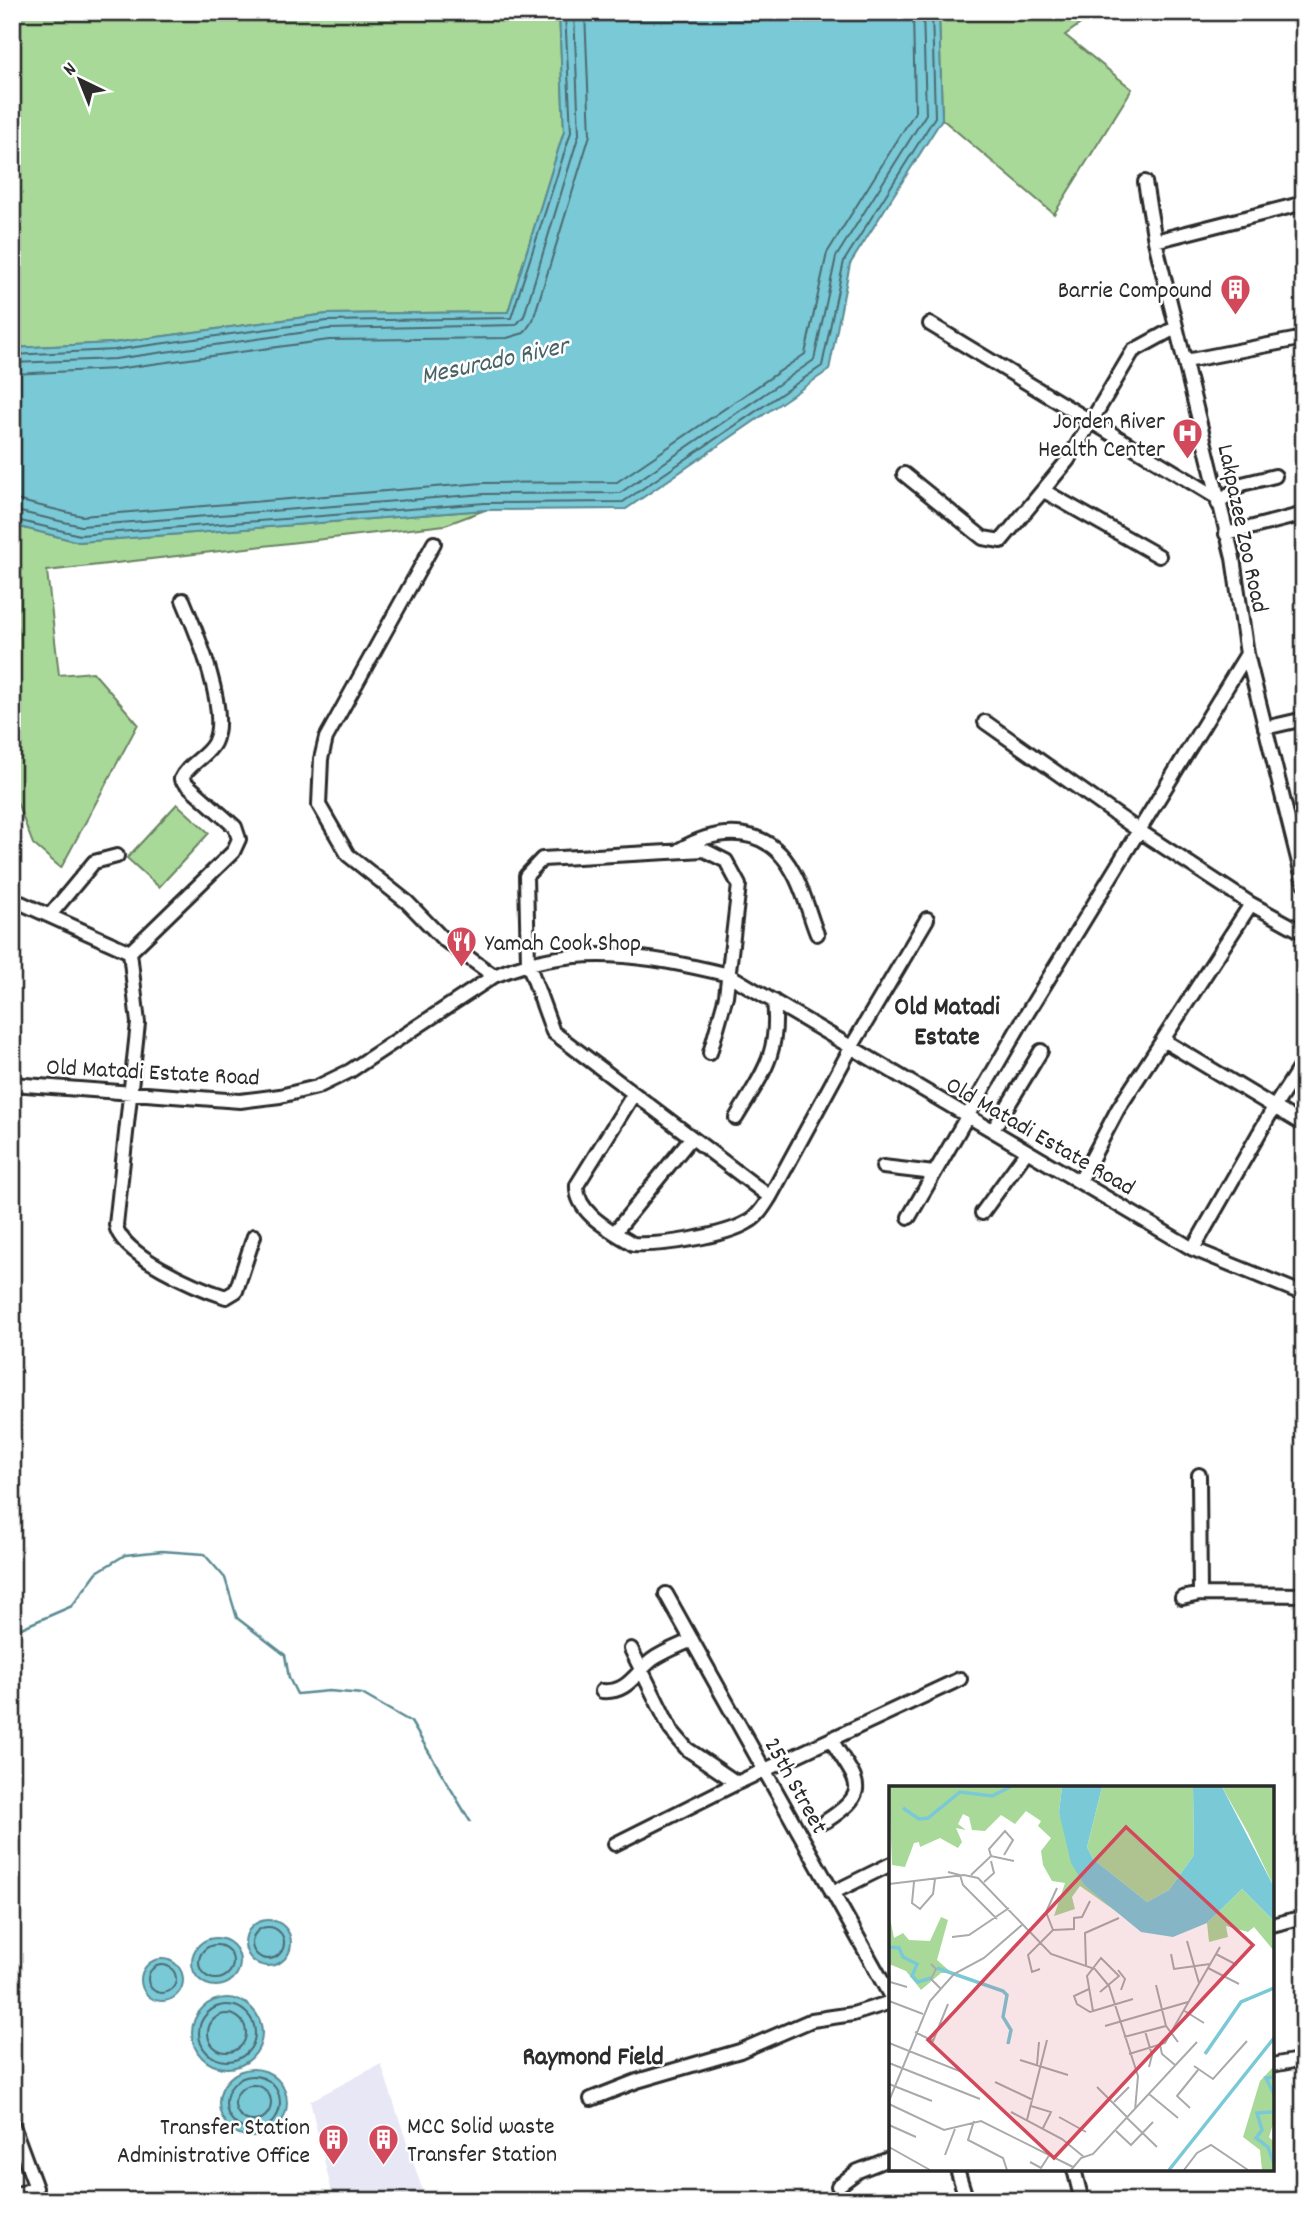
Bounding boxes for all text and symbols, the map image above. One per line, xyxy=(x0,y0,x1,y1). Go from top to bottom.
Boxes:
north arrow xyxy=(46,46,116,116)
text: N xyxy=(58,57,83,83)
building icon: Barrie Compound xyxy=(1218,272,1252,316)
place label: Barrie Compound xyxy=(1058,275,1212,309)
water label: Mesurado River xyxy=(418,328,575,396)
place label: Jorden River Health Center xyxy=(1038,406,1165,468)
hospital icon: Jorden River Health Center xyxy=(1171,417,1205,461)
street label: Lakpazee Zoo Road xyxy=(1207,441,1276,616)
restaurant icon: Yamah Cook Shop xyxy=(445,925,479,969)
place label: Yamah Cook Shop xyxy=(485,928,641,962)
district label: Old Matadi Estate xyxy=(894,990,1000,1057)
street label: Old Matadi Estate Road xyxy=(45,1051,260,1097)
street label: Old Matadi Estate Road xyxy=(938,1069,1141,1206)
street label: 25th Street xyxy=(754,1732,835,1841)
inset map xyxy=(889,1786,1274,2171)
district label: Raymond Field xyxy=(522,2040,664,2077)
place label: MCC Solid waste Transfer Station xyxy=(407,2111,557,2173)
place label: Transfer Station Administrative Office xyxy=(117,2112,310,2174)
building icon: MCC Solid waste Transfer Station xyxy=(367,2122,401,2166)
building icon: Transfer Station Administrative Office xyxy=(316,2123,350,2167)

